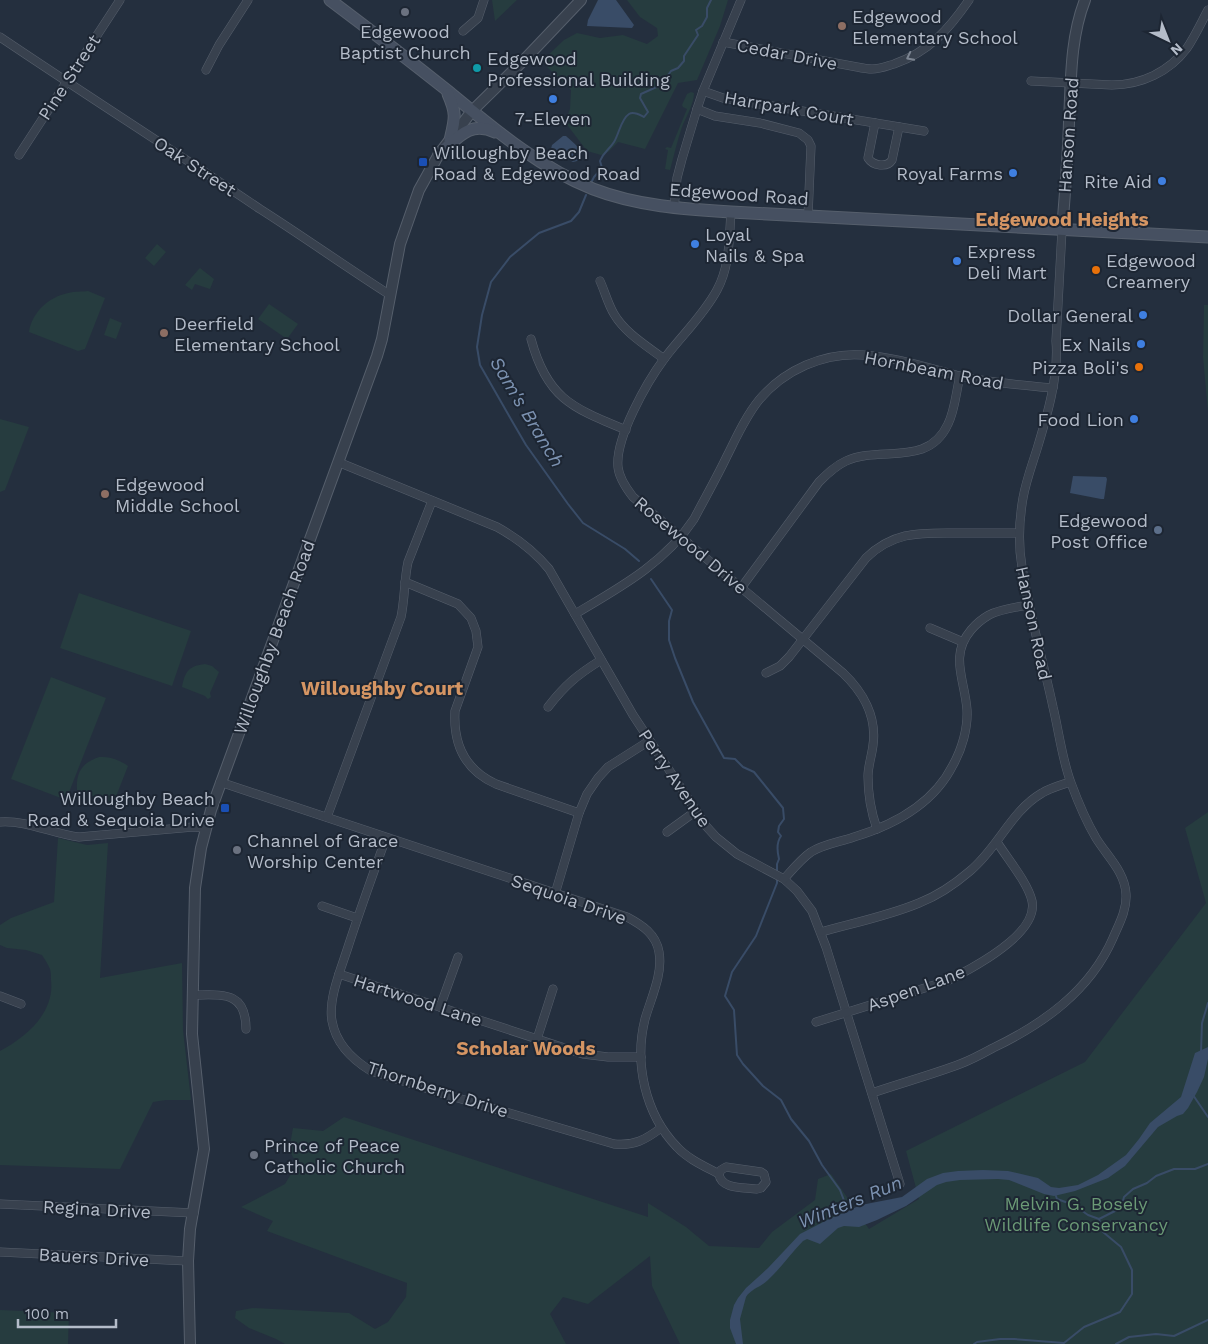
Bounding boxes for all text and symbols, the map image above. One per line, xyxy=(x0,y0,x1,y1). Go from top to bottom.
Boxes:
marker: Edgewood Baptist Church xyxy=(399,6,411,18)
place label: Edgewood Elementary School xyxy=(852,6,1018,48)
north arrow xyxy=(1143,15,1193,65)
marker: Edgewood Elementary School xyxy=(836,20,848,32)
place label: Edgewood Baptist Church xyxy=(339,21,471,63)
street label: Pine Street xyxy=(34,30,105,124)
street label: Cedar Drive xyxy=(735,34,839,74)
text: N xyxy=(1168,40,1186,59)
place label: Edgewood Professional Building xyxy=(487,48,670,90)
one-way arrow xyxy=(906,51,915,62)
marker: Edgewood Professional Building xyxy=(471,62,483,74)
street label: Hanson Road xyxy=(1053,76,1083,194)
street label: Harrpark Court xyxy=(722,86,856,130)
marker: 7-Eleven xyxy=(547,93,559,105)
place label: 7-Eleven xyxy=(515,108,591,129)
street label: Oak Street xyxy=(150,132,240,201)
place label: Willoughby Beach Road & Edgewood Road xyxy=(433,142,640,184)
marker: Willoughby Beach Road & Edgewood Road xyxy=(417,156,429,168)
place label: Royal Farms xyxy=(896,163,1003,184)
marker: Royal Farms xyxy=(1007,167,1019,179)
place label: Rite Aid xyxy=(1084,171,1152,192)
marker: Rite Aid xyxy=(1156,175,1168,187)
street label: Edgewood Road xyxy=(668,179,810,209)
district label: Edgewood Heights xyxy=(975,208,1149,231)
place label: Loyal Nails & Spa xyxy=(705,224,805,266)
marker: Loyal Nails & Spa xyxy=(689,238,701,250)
place label: Express Deli Mart xyxy=(967,241,1047,283)
place label: Edgewood Creamery xyxy=(1106,250,1196,292)
marker: Express Deli Mart xyxy=(951,255,963,267)
marker: Edgewood Creamery xyxy=(1090,264,1102,276)
place label: Dollar General xyxy=(1007,305,1133,326)
marker: Dollar General xyxy=(1137,309,1149,321)
place label: Deerfield Elementary School xyxy=(174,313,340,355)
marker: Deerfield Elementary School xyxy=(158,327,170,339)
place label: Ex Nails xyxy=(1061,334,1131,355)
marker: Ex Nails xyxy=(1135,338,1147,350)
street label: Hornbeam Road xyxy=(863,346,1005,394)
water label: Sam's Branch xyxy=(485,353,569,471)
place label: Pizza Boli's xyxy=(1032,357,1129,378)
marker: Pizza Boli's xyxy=(1133,361,1145,373)
place label: Food Lion xyxy=(1037,409,1124,430)
marker: Food Lion xyxy=(1128,413,1140,425)
place label: Edgewood Middle School xyxy=(115,474,240,516)
marker: Edgewood Middle School xyxy=(99,488,111,500)
street label: Rosewood Drive xyxy=(630,492,752,598)
place label: Edgewood Post Office xyxy=(1050,510,1148,552)
marker: Edgewood Post Office xyxy=(1152,524,1164,536)
street label: Willoughby Beach Road xyxy=(229,537,319,737)
street label: Hanson Road xyxy=(1012,564,1056,682)
district label: Willoughby Court xyxy=(301,677,464,700)
street label: Perry Avenue xyxy=(634,725,716,831)
place label: Willoughby Beach Road & Sequoia Drive xyxy=(27,788,215,830)
marker: Willoughby Beach Road & Sequoia Drive xyxy=(219,802,231,814)
place label: Channel of Grace Worship Center xyxy=(247,830,398,872)
marker: Channel of Grace Worship Center xyxy=(231,844,243,856)
street label: Sequoia Drive xyxy=(509,869,629,929)
street label: Aspen Lane xyxy=(864,961,968,1015)
street label: Hartwood Lane xyxy=(351,969,485,1031)
district label: Scholar Woods xyxy=(456,1037,596,1060)
street label: Thornberry Drive xyxy=(365,1056,511,1122)
place label: Prince of Peace Catholic Church xyxy=(264,1135,405,1177)
marker: Prince of Peace Catholic Church xyxy=(248,1149,260,1161)
water label: Winters Run xyxy=(795,1171,905,1233)
park label: Melvin G. Bosely Wildlife Conservancy xyxy=(984,1193,1168,1235)
street label: Regina Drive xyxy=(42,1196,152,1222)
street label: Bauers Drive xyxy=(38,1244,150,1270)
scale bar xyxy=(18,1296,115,1328)
text: 100 m xyxy=(25,1305,69,1323)

